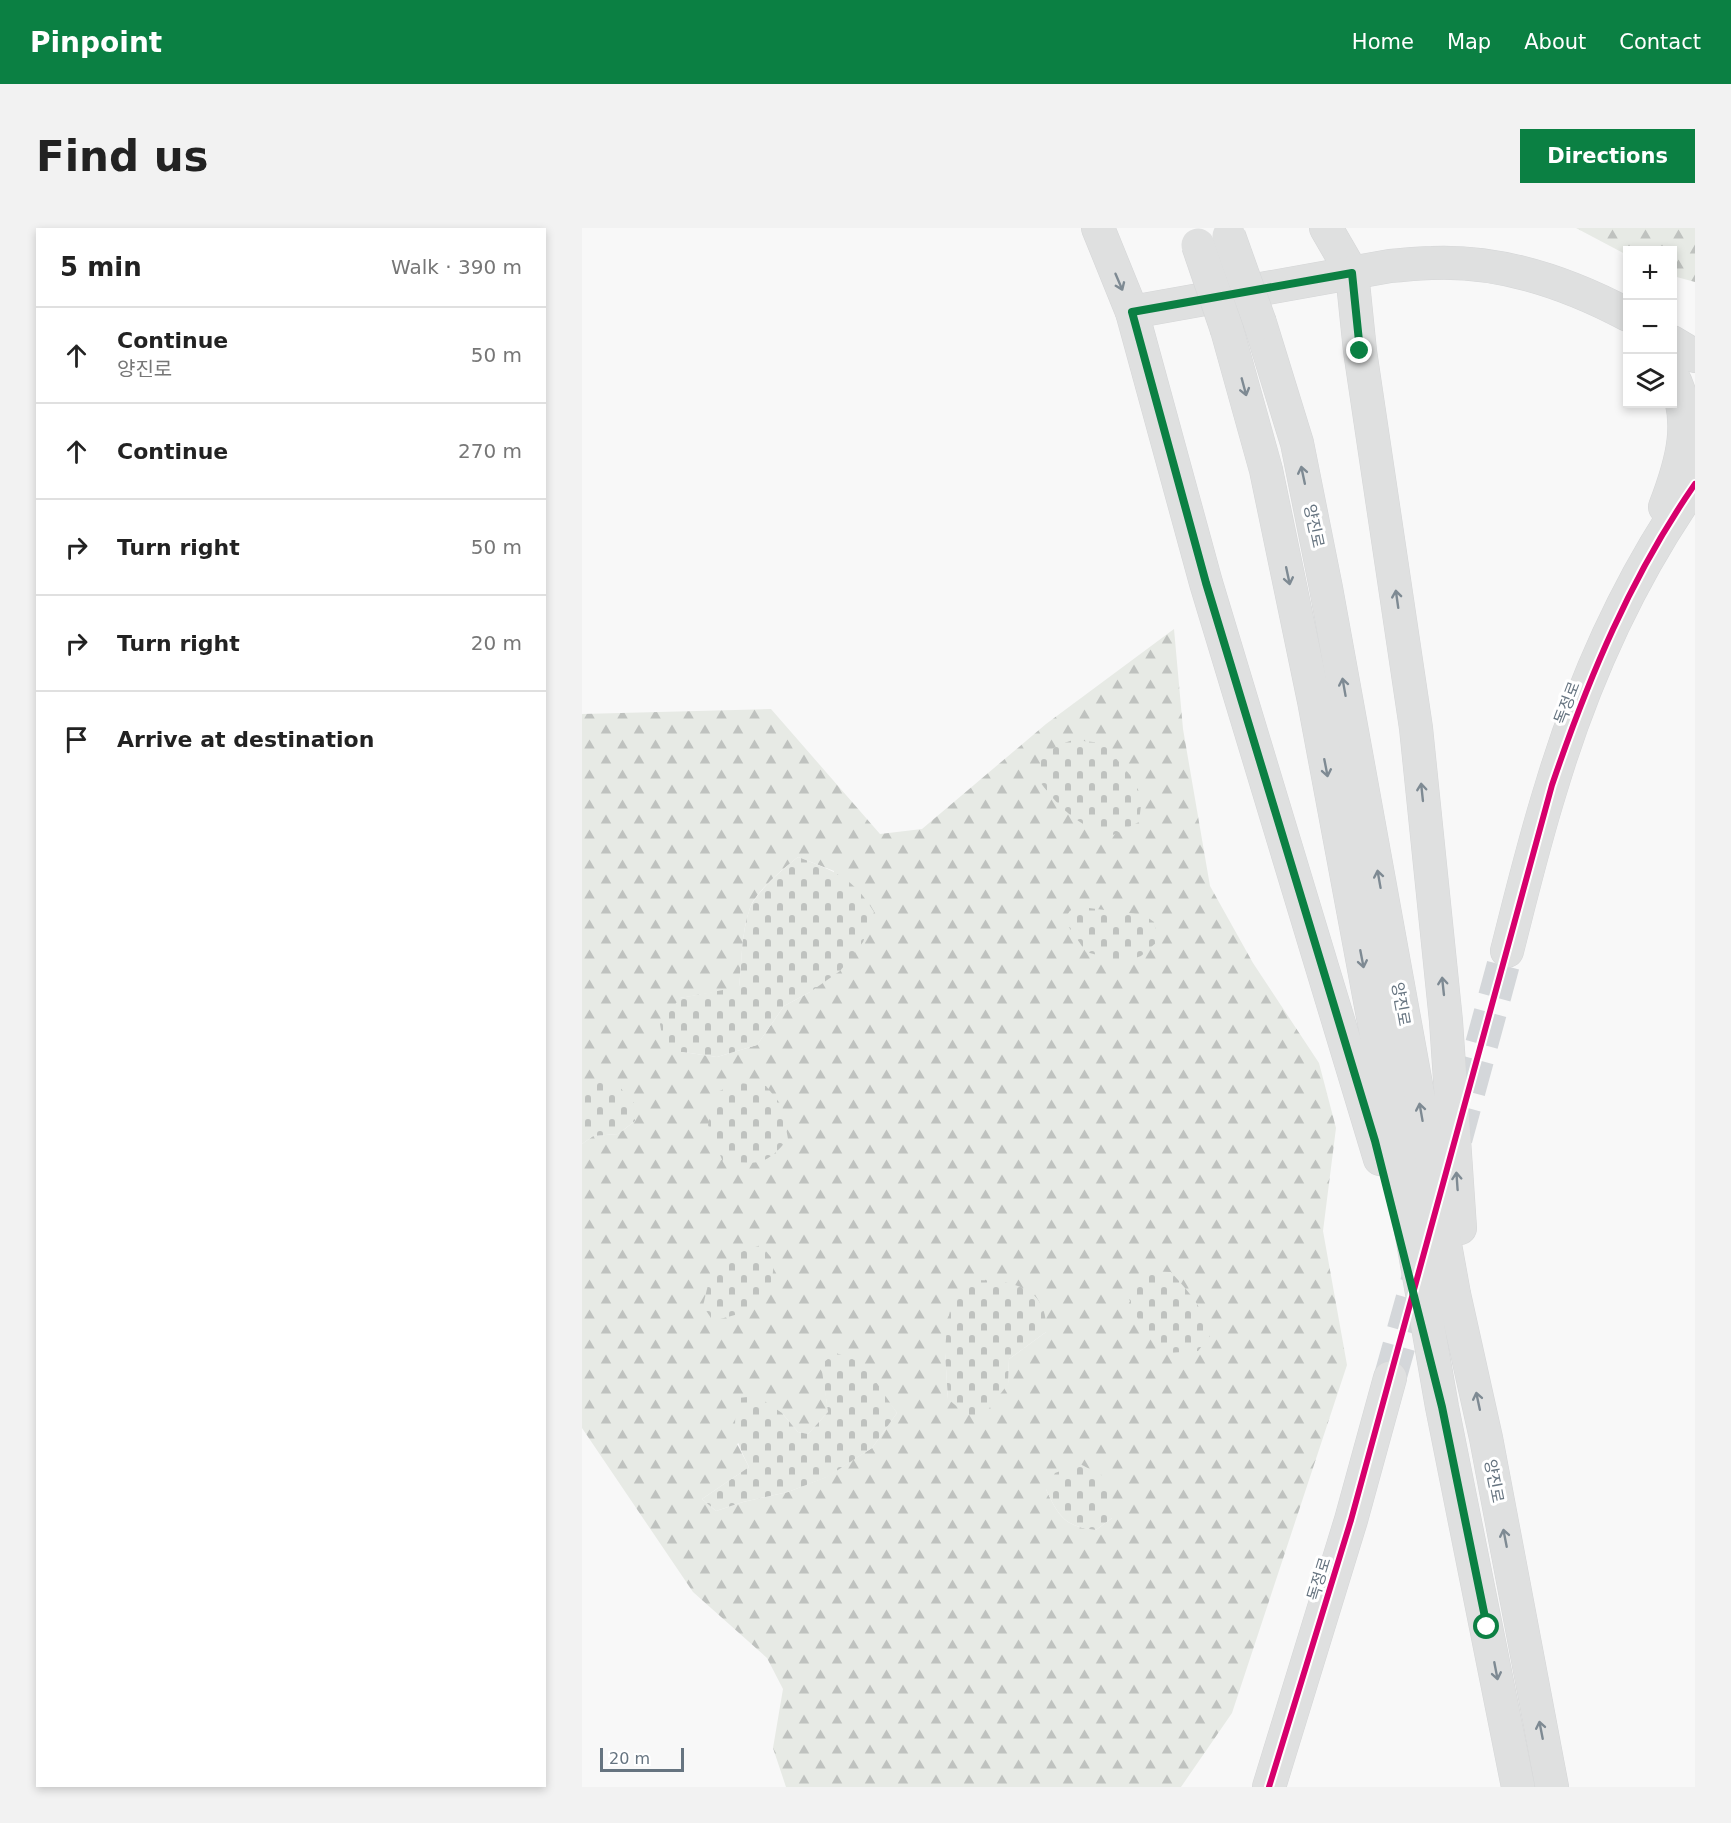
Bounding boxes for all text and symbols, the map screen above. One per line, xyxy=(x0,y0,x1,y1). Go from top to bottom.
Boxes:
text: Pinpoint xyxy=(30,26,162,59)
text: Home xyxy=(1352,30,1414,54)
text: Map xyxy=(1447,30,1491,54)
text: About xyxy=(1524,30,1586,54)
text: Contact xyxy=(1619,30,1701,54)
button: Directions xyxy=(1520,129,1695,183)
text: Find us xyxy=(36,132,209,181)
map controls xyxy=(1623,246,1677,408)
button: + xyxy=(1623,246,1677,300)
text: 5 min xyxy=(60,252,142,282)
text: Walk · 390 m xyxy=(391,255,522,279)
one-way arrow xyxy=(1114,273,1125,291)
button: − xyxy=(1623,300,1677,354)
text: Continue xyxy=(117,328,228,353)
route end xyxy=(1346,337,1372,363)
icon: ahead xyxy=(60,339,93,372)
text: 50 m xyxy=(471,343,522,367)
button: layers xyxy=(1623,354,1677,408)
text: 양진로 xyxy=(117,357,172,381)
one-way arrow xyxy=(1238,377,1250,396)
icon: ahead xyxy=(60,435,93,468)
text: Continue xyxy=(117,439,228,464)
text: 270 m xyxy=(458,439,522,463)
one-way arrow xyxy=(1297,466,1308,485)
street label: 양진로 xyxy=(1300,502,1328,550)
icon: right xyxy=(60,531,93,564)
text: Turn right xyxy=(117,535,240,560)
text: 50 m xyxy=(471,535,522,559)
one-way arrow xyxy=(1283,566,1294,586)
one-way arrow xyxy=(1391,590,1402,610)
icon: right xyxy=(60,627,93,660)
text: Turn right xyxy=(117,631,240,656)
text: 20 m xyxy=(471,631,522,655)
one-way arrow xyxy=(1338,678,1349,697)
street label: 독정로 xyxy=(1550,679,1584,727)
icon: arrive xyxy=(60,723,93,756)
text: Arrive at destination xyxy=(117,727,374,752)
one-way arrow xyxy=(1321,757,1332,777)
one-way arrow xyxy=(1417,783,1428,803)
one-way arrow xyxy=(1373,870,1384,889)
one-way arrow xyxy=(1357,949,1368,969)
one-way arrow xyxy=(1437,977,1448,997)
street label: 양진로 xyxy=(1388,981,1414,1028)
one-way arrow xyxy=(1415,1103,1426,1122)
one-way arrow xyxy=(1451,1171,1462,1191)
one-way arrow xyxy=(1472,1392,1483,1412)
street label: 양진로 xyxy=(1480,1458,1508,1505)
one-way arrow xyxy=(1499,1529,1510,1548)
street label: 독정로 xyxy=(1303,1555,1335,1603)
route start xyxy=(1473,1613,1499,1639)
one-way arrow xyxy=(1491,1660,1502,1680)
one-way arrow xyxy=(1535,1720,1546,1740)
scale bar xyxy=(600,1745,684,1772)
text: 20 m xyxy=(609,1749,650,1768)

